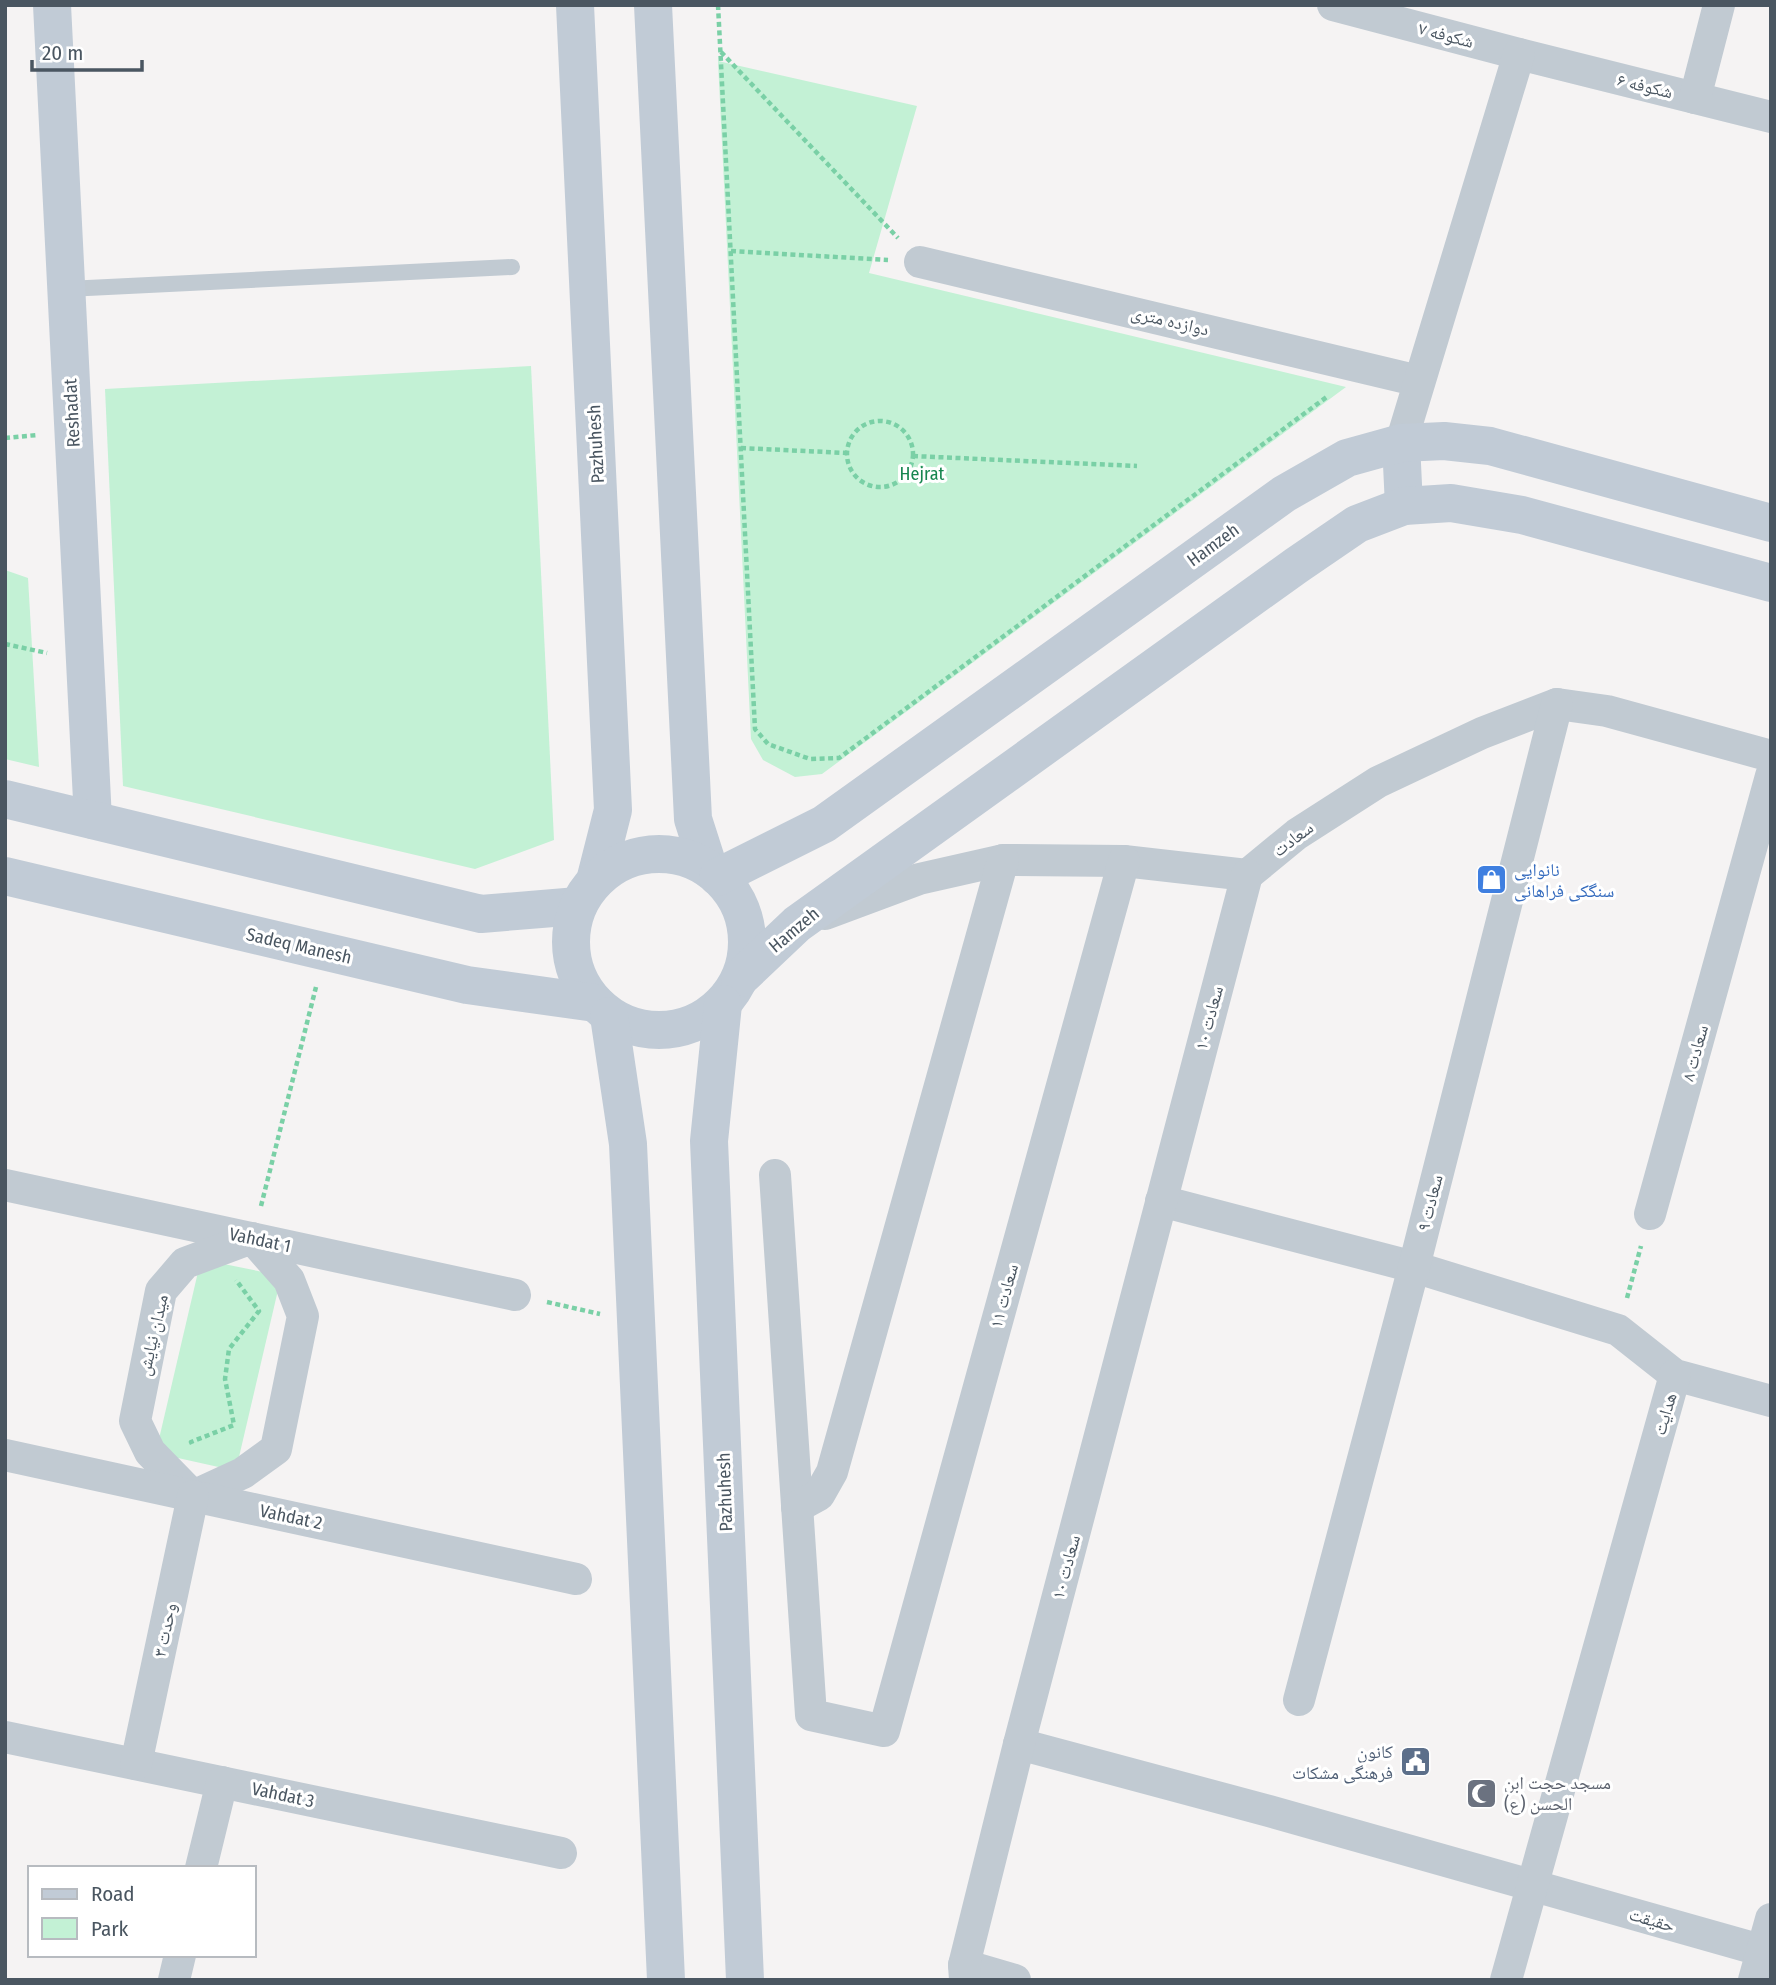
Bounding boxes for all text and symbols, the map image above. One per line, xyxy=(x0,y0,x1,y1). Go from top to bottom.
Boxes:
street label: شکوفه ۷ xyxy=(1416,17,1476,53)
scale bar xyxy=(32,28,142,72)
text: 20 m xyxy=(42,40,83,66)
street label: شکوفه ۶ xyxy=(1615,68,1675,104)
street label: دوازده متری xyxy=(1129,301,1211,341)
street label: Reshadat xyxy=(59,378,85,448)
street label: Pazhuhesh xyxy=(583,404,609,484)
park label: Hejrat xyxy=(900,463,944,485)
street label: Hamzeh xyxy=(1183,519,1243,571)
street label: سعادت xyxy=(1268,817,1318,861)
place label: نانوایی سنگکی فراهانی xyxy=(1514,859,1614,902)
shop icon: نانوایی سنگکی فراهانی xyxy=(1474,863,1508,897)
street label: Hamzeh xyxy=(764,903,824,957)
street label: Sadeq Manesh xyxy=(244,923,354,969)
street label: سعادت ۱۰ xyxy=(1190,983,1228,1053)
street label: سعادت ۸ xyxy=(1677,1022,1713,1084)
street label: سعادت ۹ xyxy=(1412,1172,1448,1234)
street label: Vahdat 1 xyxy=(227,1223,293,1257)
street label: سعادت ۱۱ xyxy=(985,1261,1023,1331)
street label: میدان نیایش xyxy=(133,1292,173,1378)
street label: هدایت xyxy=(1649,1390,1681,1438)
street label: Pazhuhesh xyxy=(713,1452,737,1532)
street label: Vahdat 2 xyxy=(258,1500,324,1534)
street label: سعادت ۱۰ xyxy=(1047,1532,1085,1602)
street label: وحدت ۳ xyxy=(149,1601,181,1659)
place label: کانون فرهنگی مشکات xyxy=(1292,1741,1394,1784)
public building icon: کانون فرهنگی مشکات xyxy=(1399,1745,1433,1779)
place label: مسجد حجت ابن الحسن (ع) xyxy=(1504,1772,1611,1815)
mosque icon: مسجد حجت ابن الحسن (ع) xyxy=(1464,1776,1498,1810)
street label: Vahdat 3 xyxy=(250,1778,316,1812)
legend xyxy=(28,1866,256,1957)
text: Road xyxy=(91,1881,135,1907)
street label: حقیقت xyxy=(1627,1903,1677,1937)
text: Park xyxy=(91,1916,129,1942)

